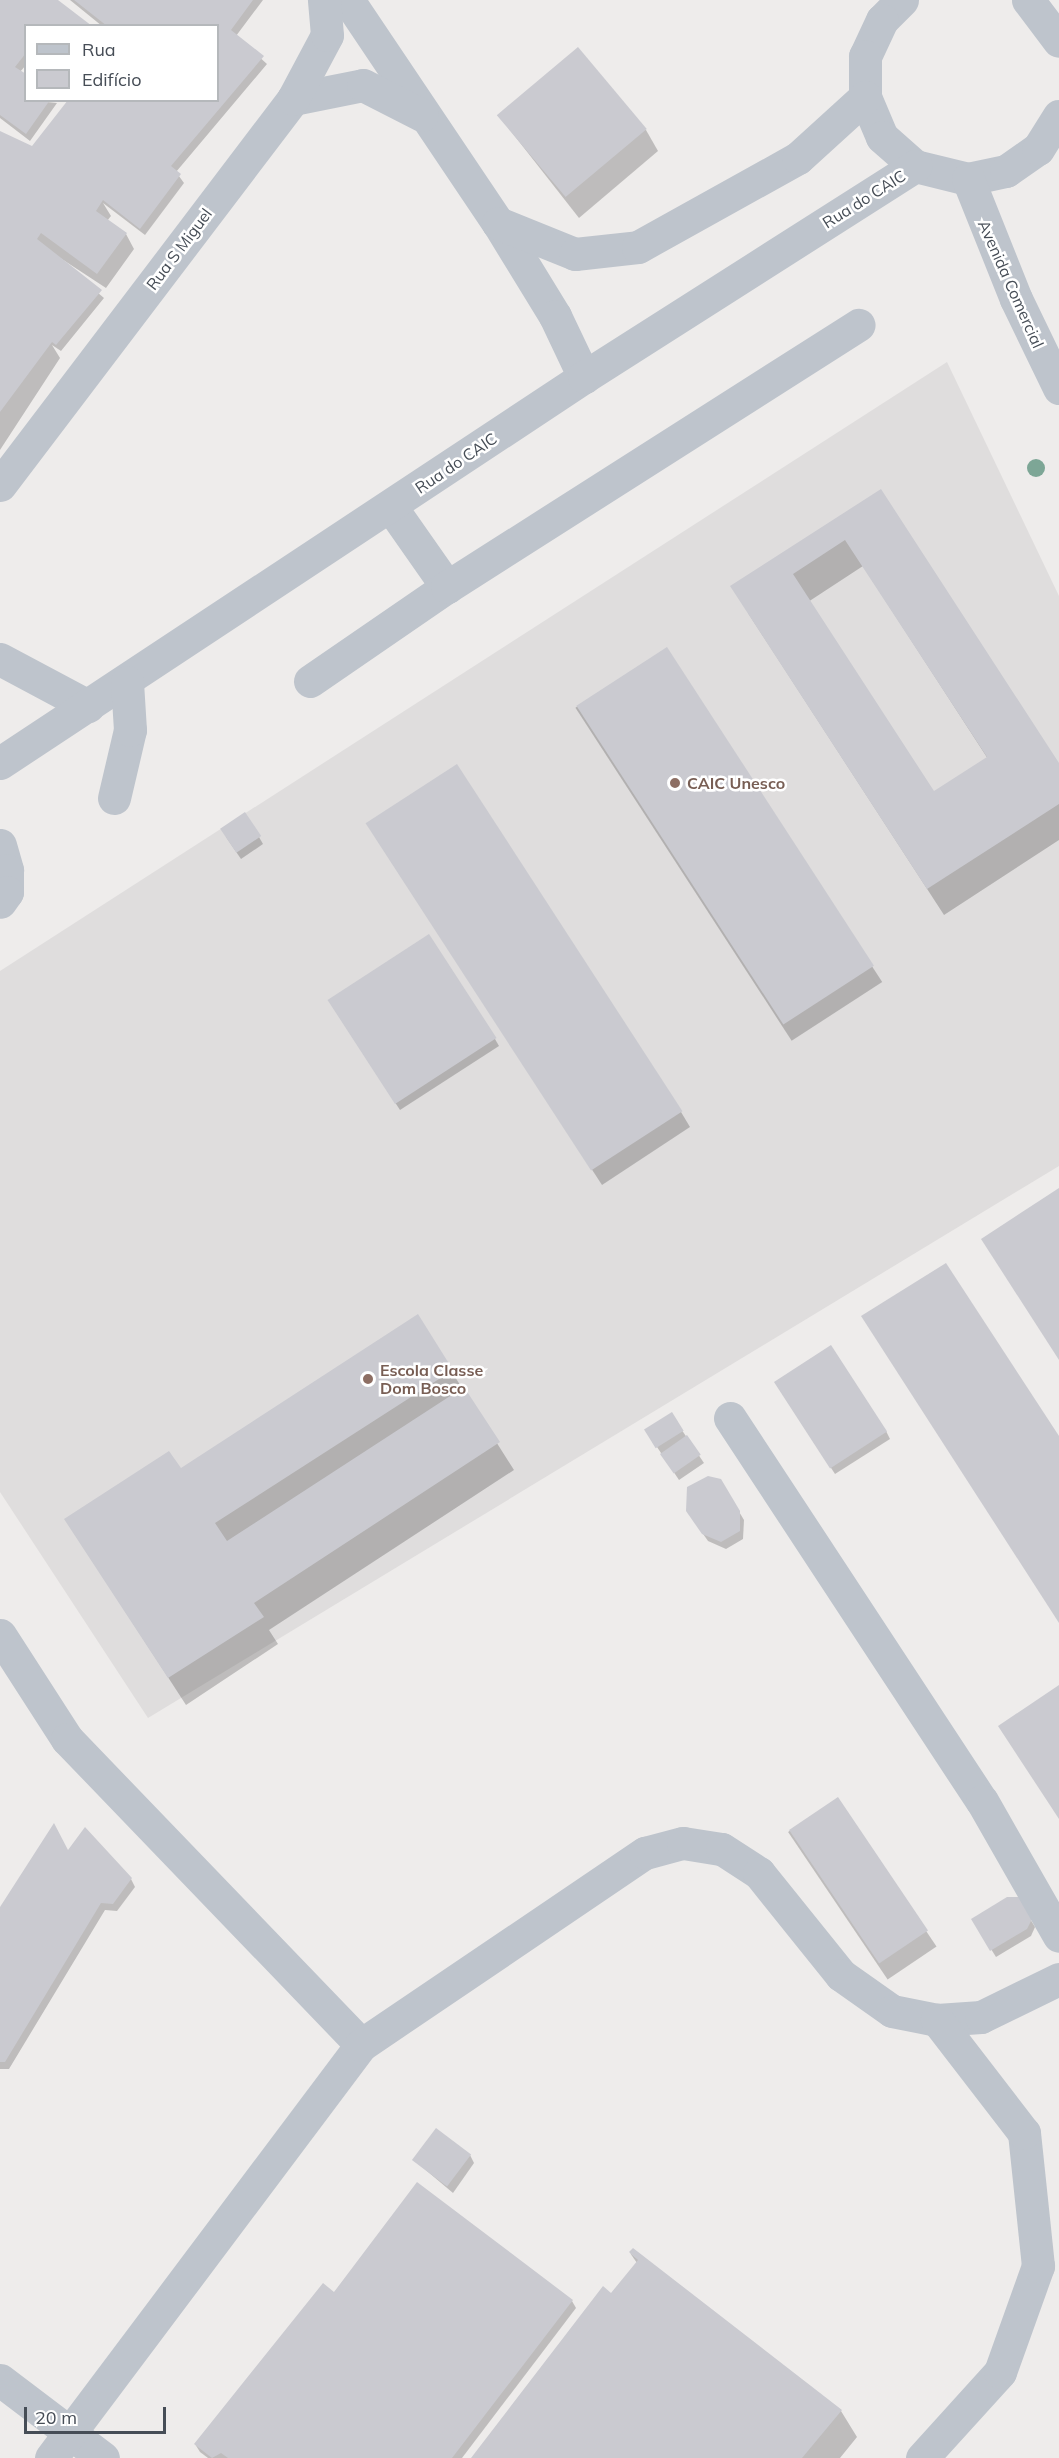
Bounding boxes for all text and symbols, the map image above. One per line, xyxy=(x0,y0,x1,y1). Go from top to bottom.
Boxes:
legend xyxy=(24,24,219,102)
text: Rua xyxy=(82,38,116,61)
text: Edifício xyxy=(82,68,141,91)
street label: Rua do CAIC xyxy=(819,166,909,232)
street label: Rua S Miguel xyxy=(142,204,216,294)
street label: Avenida Comercial xyxy=(974,217,1048,351)
street label: Rua do CAIC xyxy=(411,429,501,497)
place label: CAIC Unesco xyxy=(687,773,785,793)
marker: CAIC Unesco xyxy=(668,776,682,790)
place label: Escola Classe Dom Bosco xyxy=(380,1360,483,1398)
marker: Escola Classe Dom Bosco xyxy=(361,1372,375,1386)
scale bar xyxy=(27,2395,170,2433)
text: 20 m xyxy=(35,2406,77,2429)

